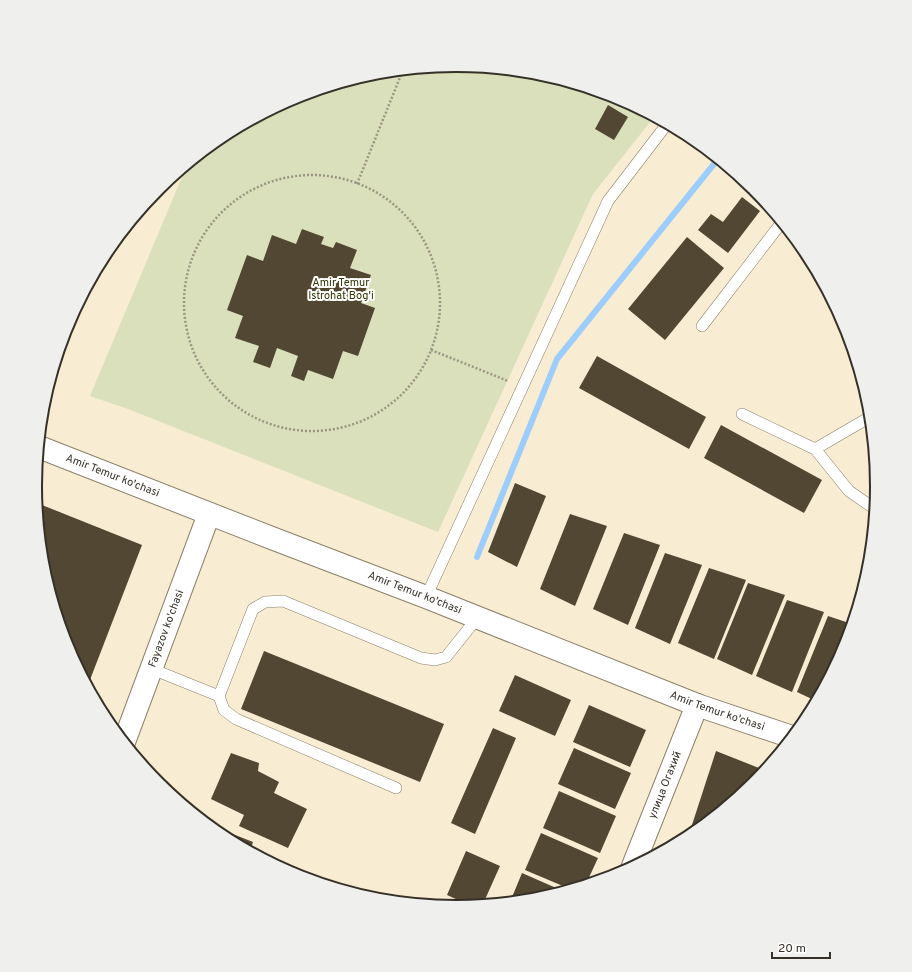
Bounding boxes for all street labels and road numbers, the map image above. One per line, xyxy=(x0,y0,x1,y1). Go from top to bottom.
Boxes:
street label: Amir Temur ko'chasi xyxy=(64,451,161,500)
street label: Amir Temur ko'chasi xyxy=(366,568,464,617)
street label: Fayazov ko'chasi xyxy=(145,588,187,669)
street label: Amir Temur ko'chasi xyxy=(668,688,767,734)
street label: улица Огахий xyxy=(645,749,685,821)

